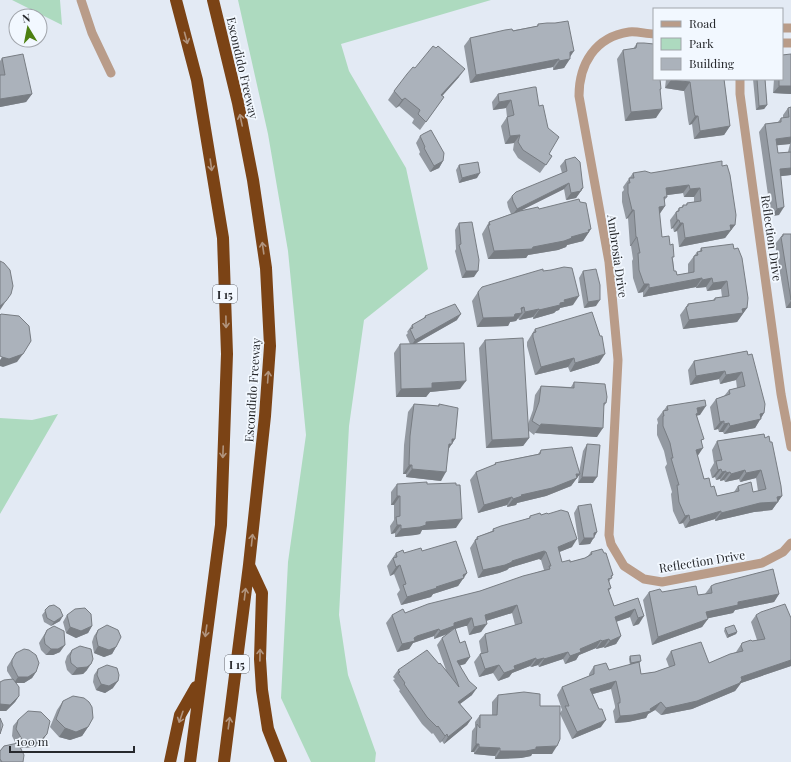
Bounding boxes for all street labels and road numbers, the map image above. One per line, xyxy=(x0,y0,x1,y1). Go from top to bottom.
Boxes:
street label: Escondido Freeway xyxy=(223,15,263,121)
street label: Reflection Drive xyxy=(758,194,786,282)
street label: Ambrosia Drive xyxy=(604,212,632,299)
road number: I 15 xyxy=(213,285,237,303)
street label: Escondido Freeway xyxy=(240,337,264,443)
street label: Reflection Drive xyxy=(658,546,746,576)
road number: I 15 xyxy=(225,655,249,673)

